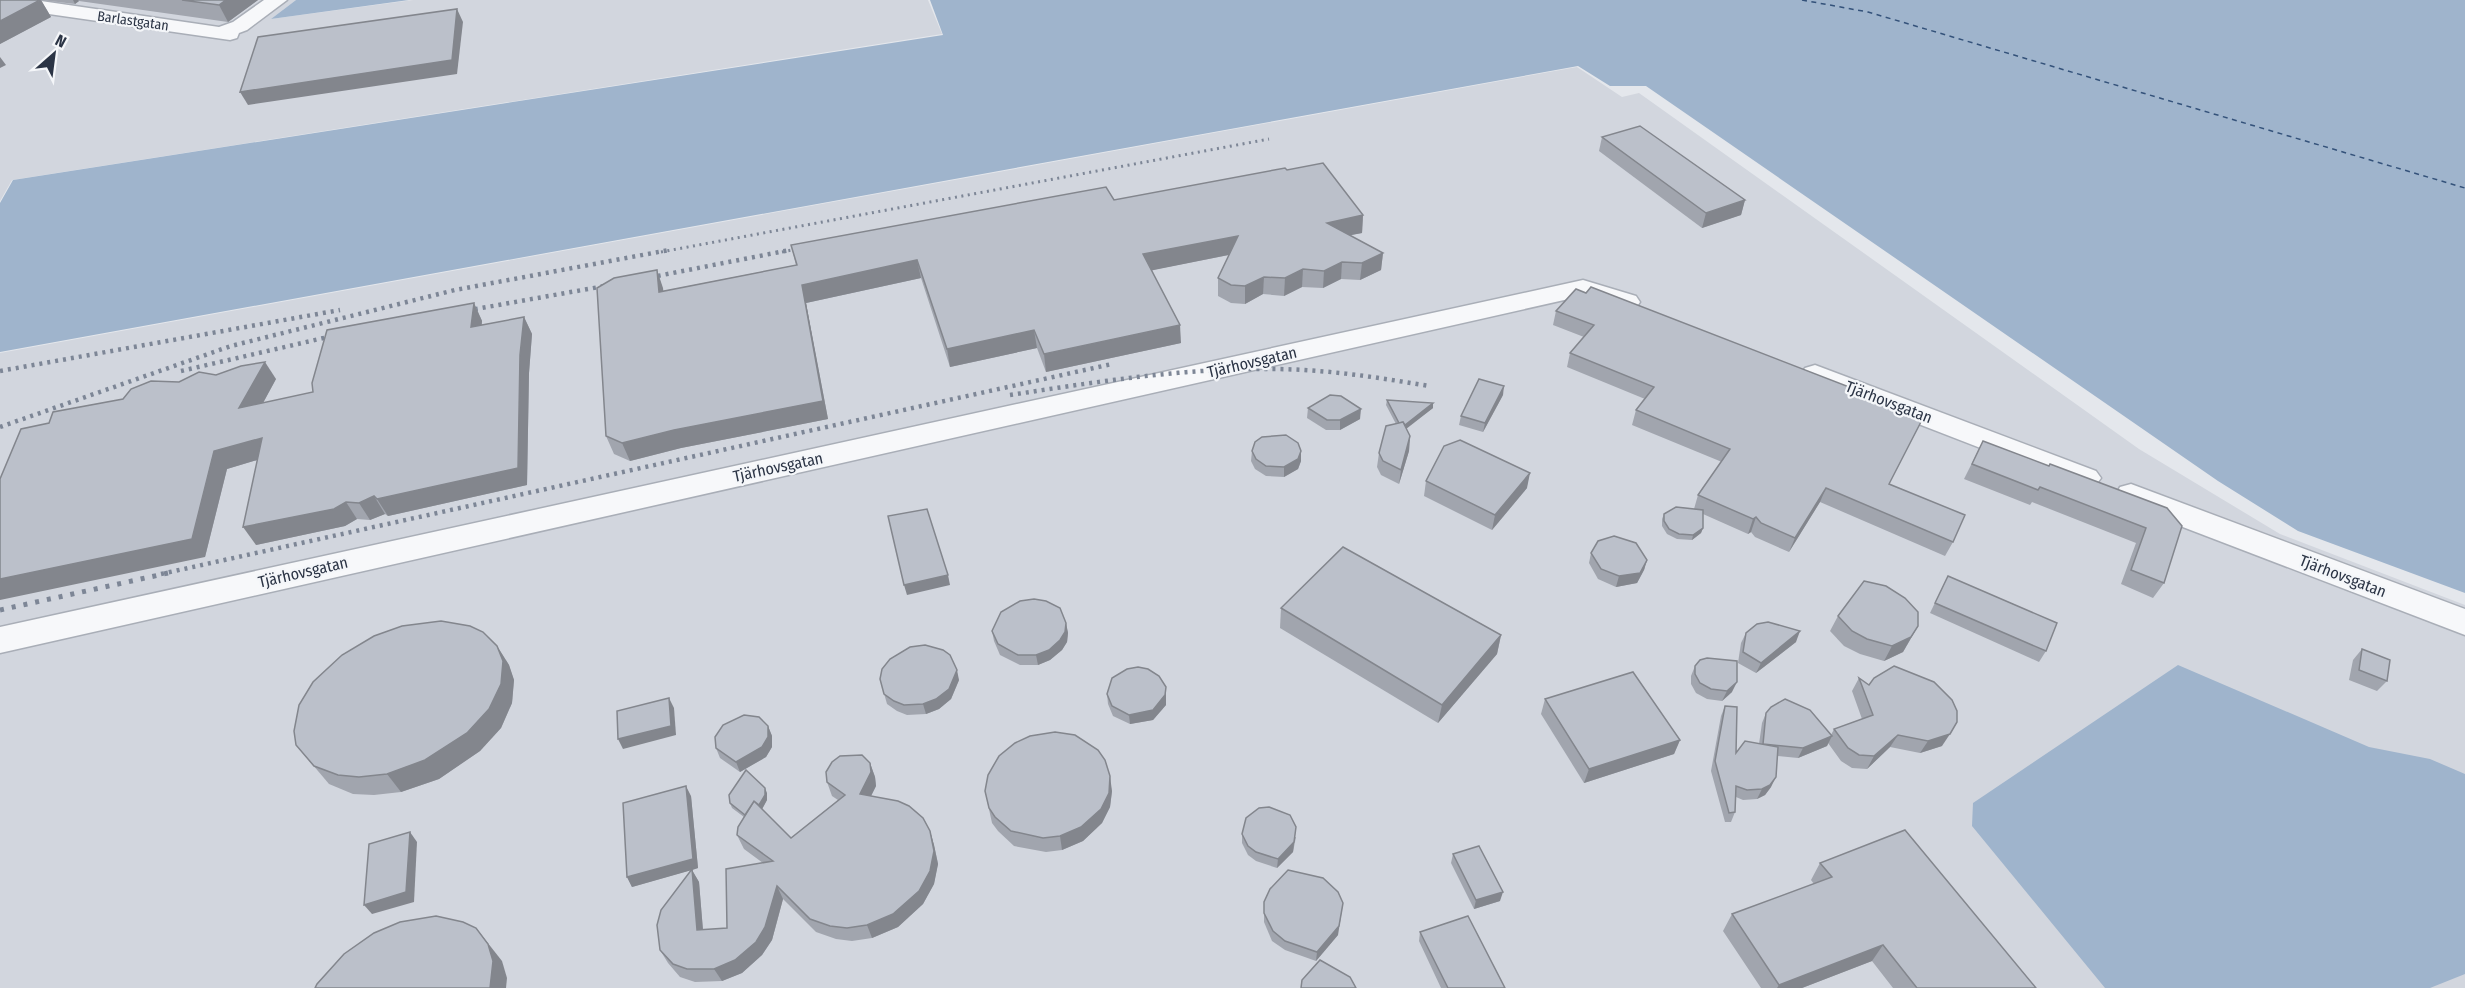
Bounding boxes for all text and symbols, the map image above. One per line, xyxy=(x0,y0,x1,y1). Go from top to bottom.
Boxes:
street label: Barlastgatan xyxy=(96,8,170,34)
north arrow xyxy=(24,24,84,84)
text: N xyxy=(52,31,70,52)
street label: Tjärhovsgatan xyxy=(1205,342,1299,382)
street label: Tjärhovsgatan xyxy=(1843,377,1935,427)
street label: Tjärhovsgatan xyxy=(731,448,825,486)
street label: Tjärhovsgatan xyxy=(2297,551,2389,601)
street label: Tjärhovsgatan xyxy=(256,552,350,592)

